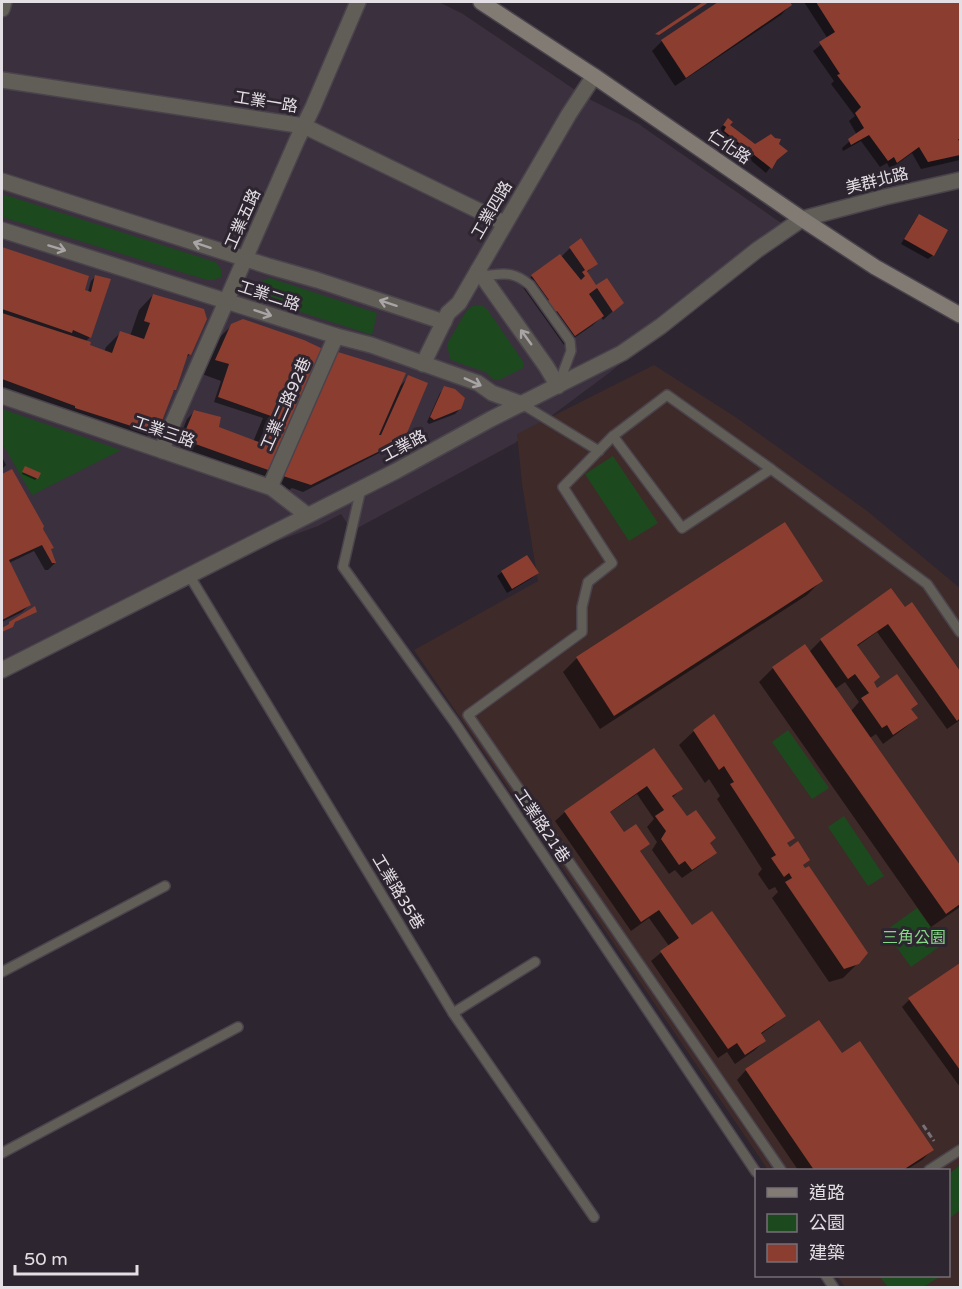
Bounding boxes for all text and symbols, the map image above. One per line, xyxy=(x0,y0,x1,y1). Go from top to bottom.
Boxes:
street label: 工業一路 xyxy=(233,87,299,117)
street label: 仁化路 xyxy=(704,125,754,169)
street label: 美群北路 xyxy=(844,164,910,198)
street label: 工業四路 xyxy=(467,177,517,243)
street label: 工業五路 xyxy=(221,186,265,252)
one-way arrow xyxy=(193,239,212,250)
one-way arrow xyxy=(47,243,66,254)
street label: 工業二路 xyxy=(235,277,303,315)
one-way arrow xyxy=(379,297,398,308)
one-way arrow xyxy=(253,308,272,319)
one-way arrow xyxy=(520,330,532,346)
street label: 工業二路92巷 xyxy=(257,354,315,454)
one-way arrow xyxy=(464,377,482,389)
street label: 工業三路 xyxy=(130,412,198,452)
street label: 工業路 xyxy=(378,426,430,466)
street label: 工業路21巷 xyxy=(510,786,574,866)
street label: 工業路35巷 xyxy=(368,851,428,933)
park label: 三角公園 xyxy=(882,928,946,948)
legend xyxy=(755,1169,950,1277)
text: 道路 xyxy=(809,1182,845,1204)
text: 公園 xyxy=(809,1212,845,1234)
scale bar xyxy=(15,1238,136,1276)
text: 建築 xyxy=(809,1242,845,1264)
text: 50 m xyxy=(24,1248,68,1270)

